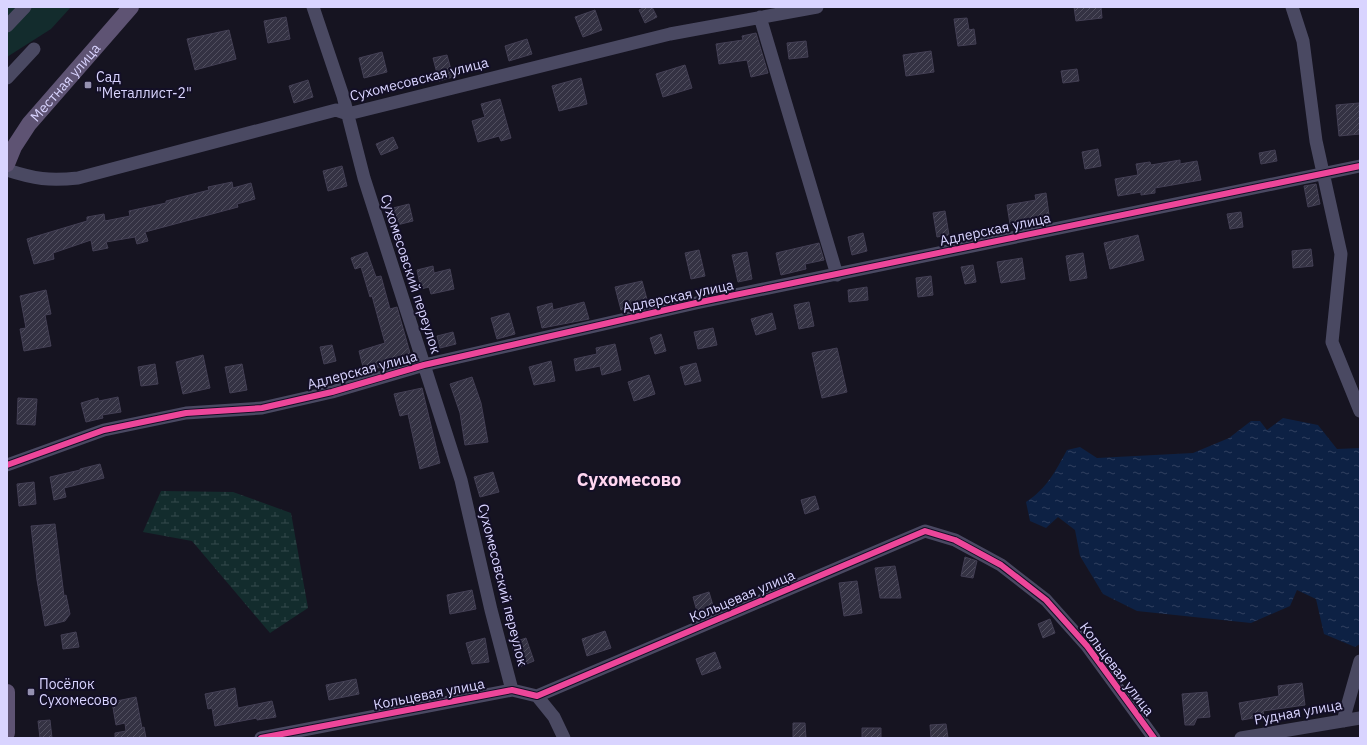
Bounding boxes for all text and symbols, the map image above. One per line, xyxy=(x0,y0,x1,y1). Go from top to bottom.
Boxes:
street label: Местная улица xyxy=(26,39,105,125)
street label: Сухомесовская улица xyxy=(348,53,491,105)
place label: Сад "Металлист-2" xyxy=(96,68,192,102)
marker: Сад "Металлист-2" xyxy=(83,80,93,90)
street label: Сухомесовский переулок xyxy=(377,192,445,356)
street label: Адлерская улица xyxy=(938,208,1053,250)
street label: Адлерская улица xyxy=(621,275,736,317)
street label: Адлерская улица xyxy=(305,347,419,393)
district label: Сухомесово xyxy=(577,468,681,491)
street label: Сухомесовский переулок xyxy=(474,502,532,668)
street label: Кольцевая улица xyxy=(687,565,798,626)
street label: Кольцевая улица xyxy=(1076,619,1158,720)
street label: Кольцевая улица xyxy=(372,674,487,714)
place label: Посёлок Сухомесово xyxy=(39,675,117,709)
marker: Посёлок Сухомесово xyxy=(26,687,36,697)
street label: Рудная улица xyxy=(1253,695,1344,729)

